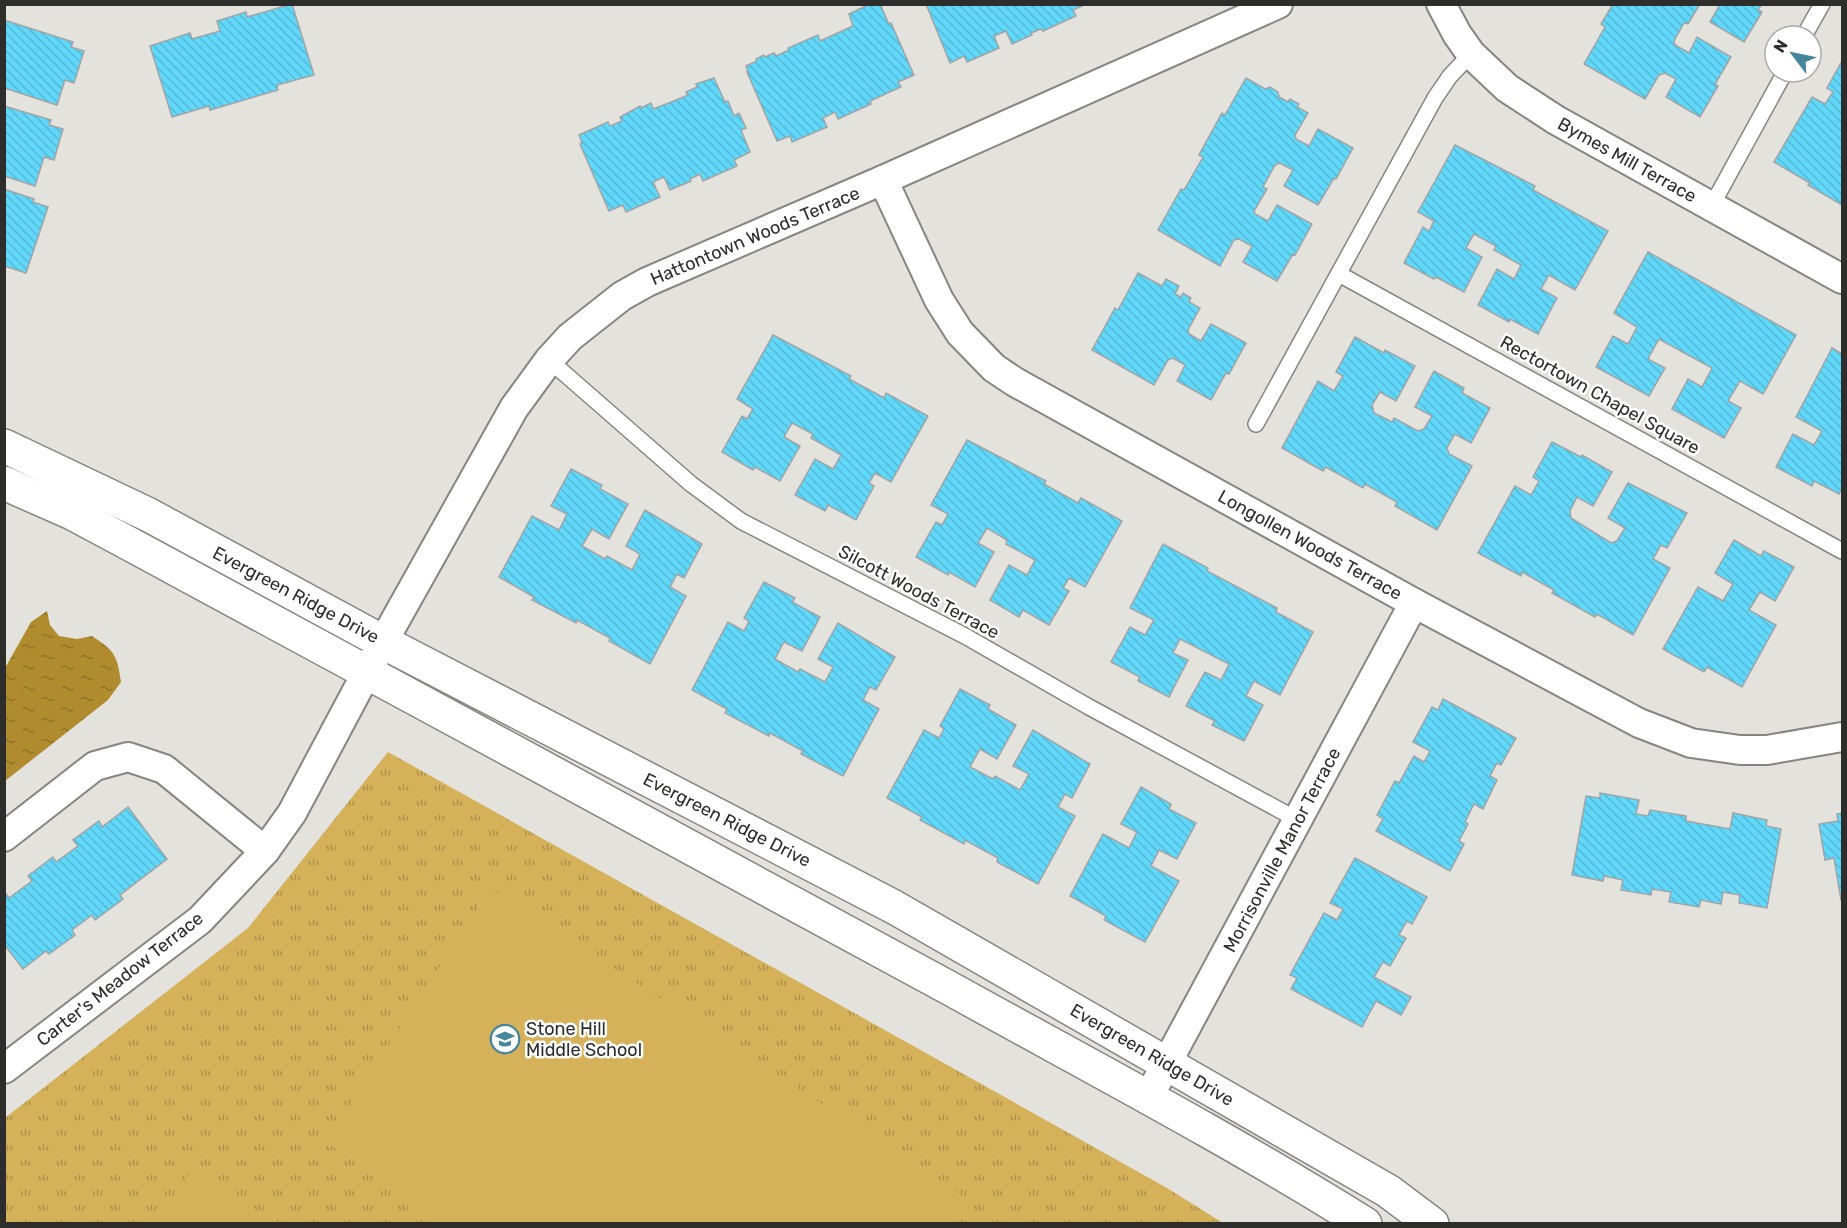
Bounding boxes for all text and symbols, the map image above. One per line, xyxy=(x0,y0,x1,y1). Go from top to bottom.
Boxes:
north arrow xyxy=(1763,24,1823,84)
text: N xyxy=(1770,36,1792,56)
street label: Bymes Mill Terrace xyxy=(1554,113,1700,207)
street label: Hattontown Woods Terrace xyxy=(647,182,863,290)
street label: Rectortown Chapel Square xyxy=(1496,331,1704,459)
street label: Longollen Woods Terrace xyxy=(1214,485,1406,605)
street label: Silcott Woods Terrace xyxy=(835,540,1003,644)
street label: Evergreen Ridge Drive xyxy=(209,542,383,648)
street label: Morrisonville Manor Terrace xyxy=(1219,744,1345,956)
street label: Evergreen Ridge Drive xyxy=(639,768,815,872)
street label: Carter's Meadow Terrace xyxy=(32,907,208,1051)
street label: Evergreen Ridge Drive xyxy=(1066,999,1238,1111)
place label: Stone Hill Middle School xyxy=(526,1018,642,1061)
school or university icon: Stone Hill Middle School xyxy=(489,1023,521,1055)

